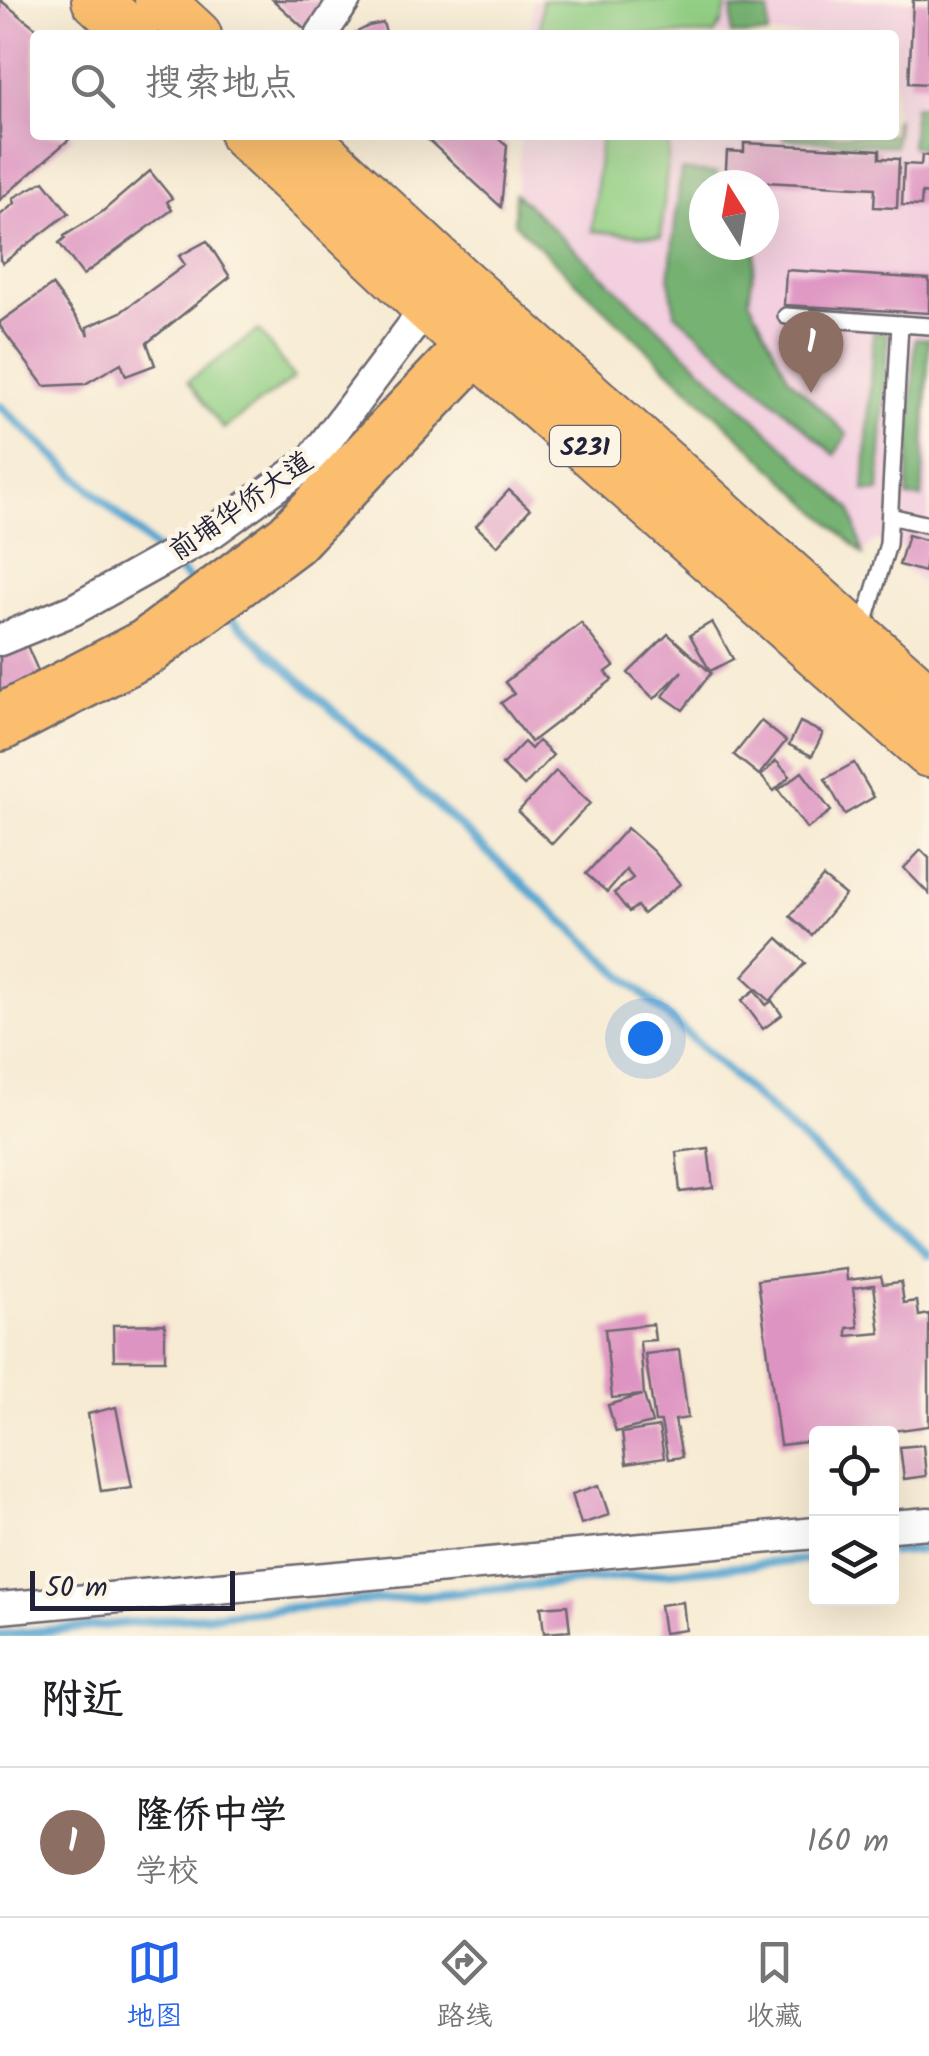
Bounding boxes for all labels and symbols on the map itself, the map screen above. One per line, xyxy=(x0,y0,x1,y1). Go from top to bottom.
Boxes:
north arrow xyxy=(689,170,779,260)
pin: 1 xyxy=(778,310,844,393)
road number: S231 xyxy=(550,426,620,466)
street label: 前埔华侨大道 xyxy=(160,440,323,574)
your location xyxy=(620,1013,671,1064)
scale bar xyxy=(30,1566,235,1610)

